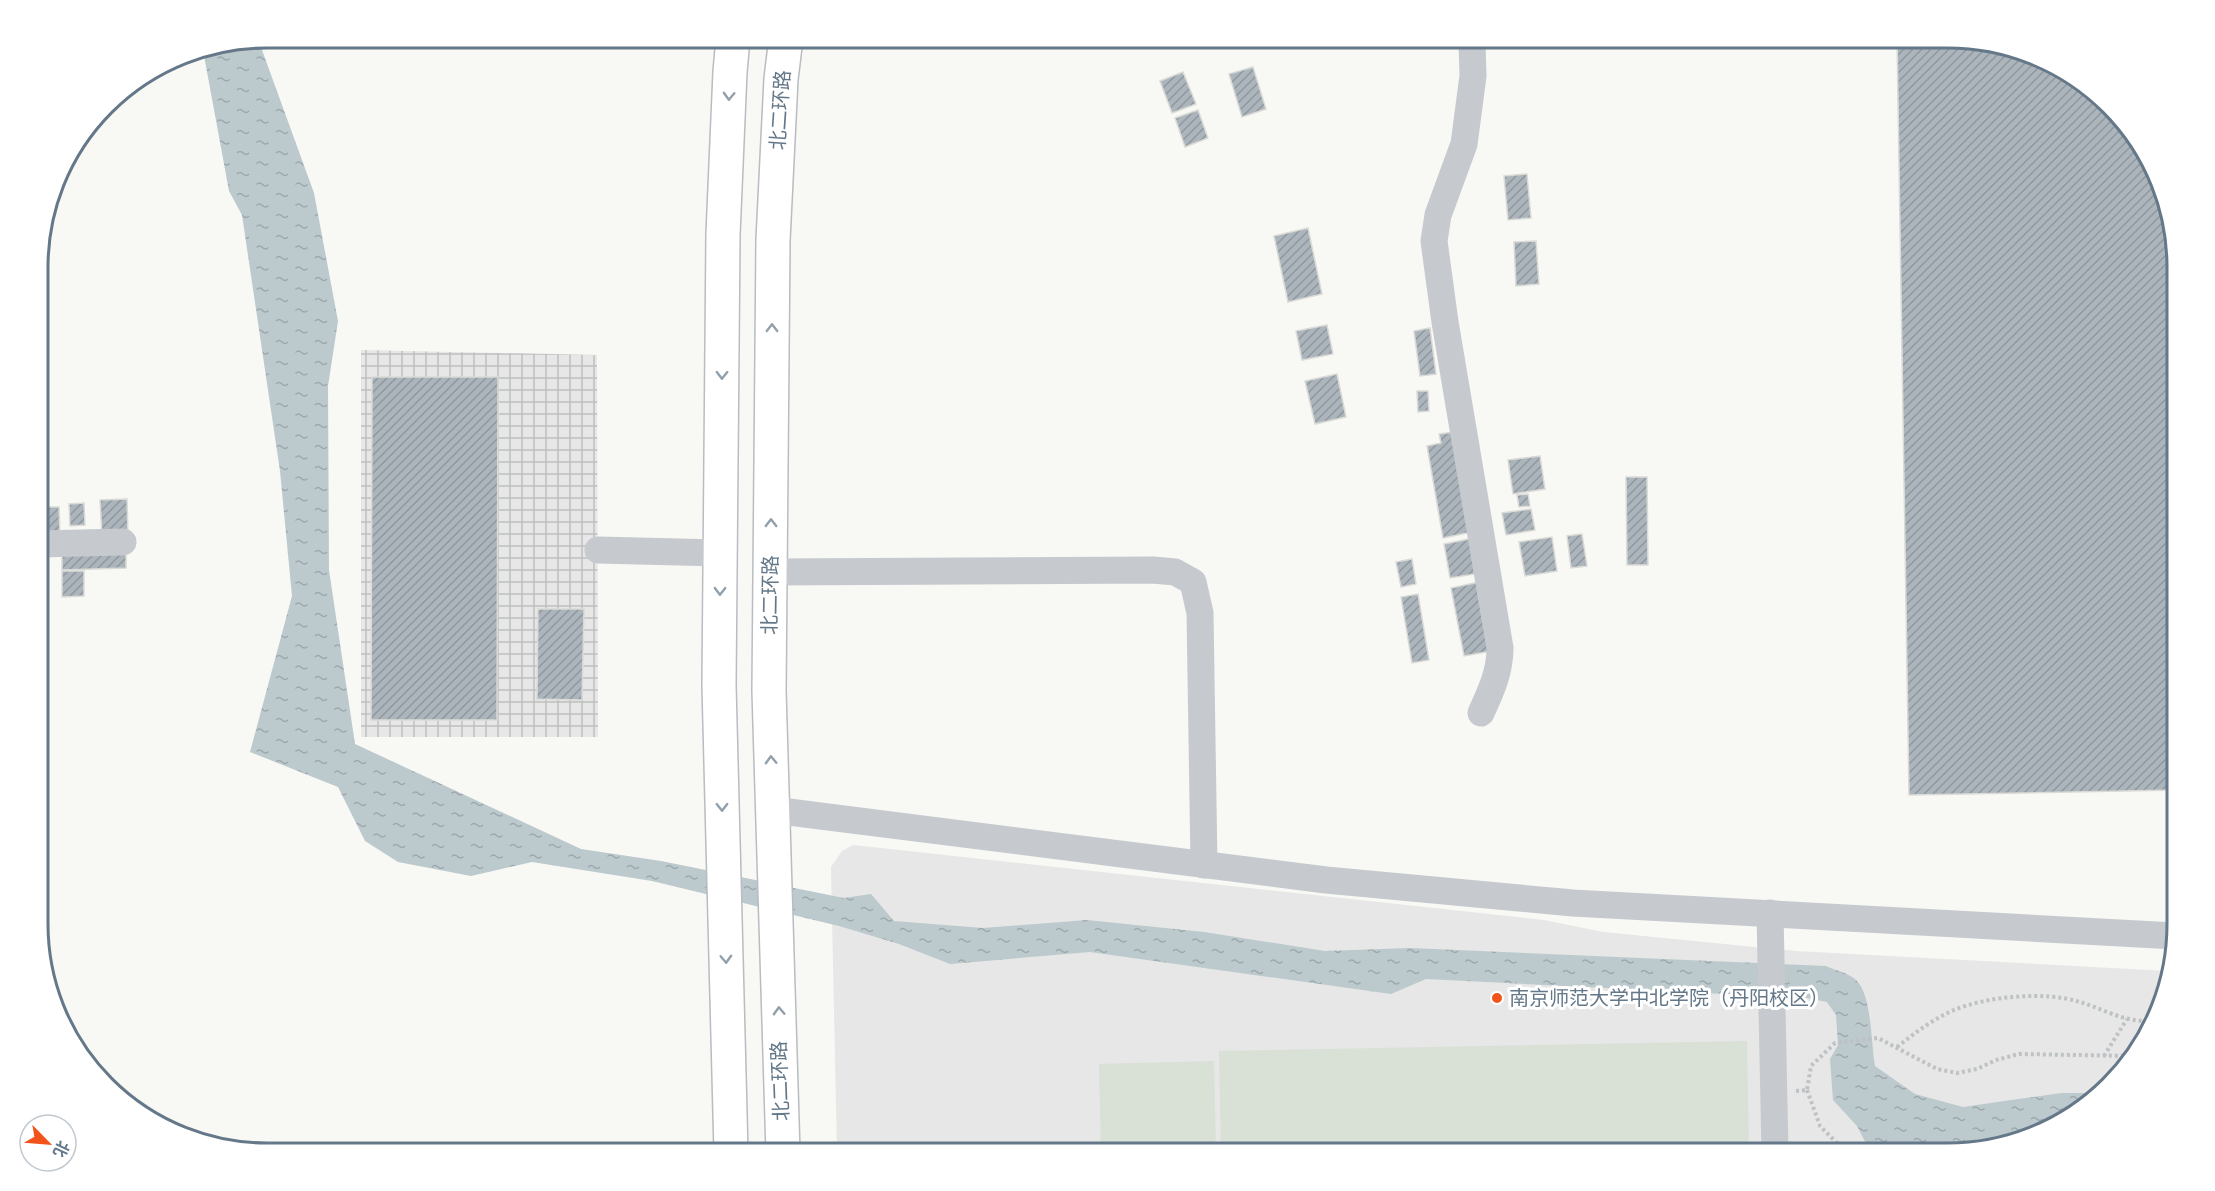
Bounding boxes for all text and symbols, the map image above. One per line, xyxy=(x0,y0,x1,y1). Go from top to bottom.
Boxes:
street label: 北二环路 xyxy=(764,69,794,151)
one-way arrow xyxy=(722,91,735,100)
one-way arrow xyxy=(766,323,778,332)
one-way arrow xyxy=(716,370,728,379)
one-way arrow xyxy=(765,518,777,527)
street label: 北二环路 xyxy=(756,555,782,635)
one-way arrow xyxy=(713,586,726,595)
one-way arrow xyxy=(765,755,778,764)
one-way arrow xyxy=(715,802,728,811)
one-way arrow xyxy=(719,955,732,964)
place label: 南京师范大学中北学院（丹阳校区） xyxy=(1509,985,1829,1009)
marker: 南京师范大学中北学院（丹阳校区） xyxy=(1490,991,1504,1005)
one-way arrow xyxy=(772,1006,785,1015)
street label: 北二环路 xyxy=(766,1041,792,1121)
north arrow xyxy=(18,1113,78,1173)
text: 北 xyxy=(50,1138,74,1161)

